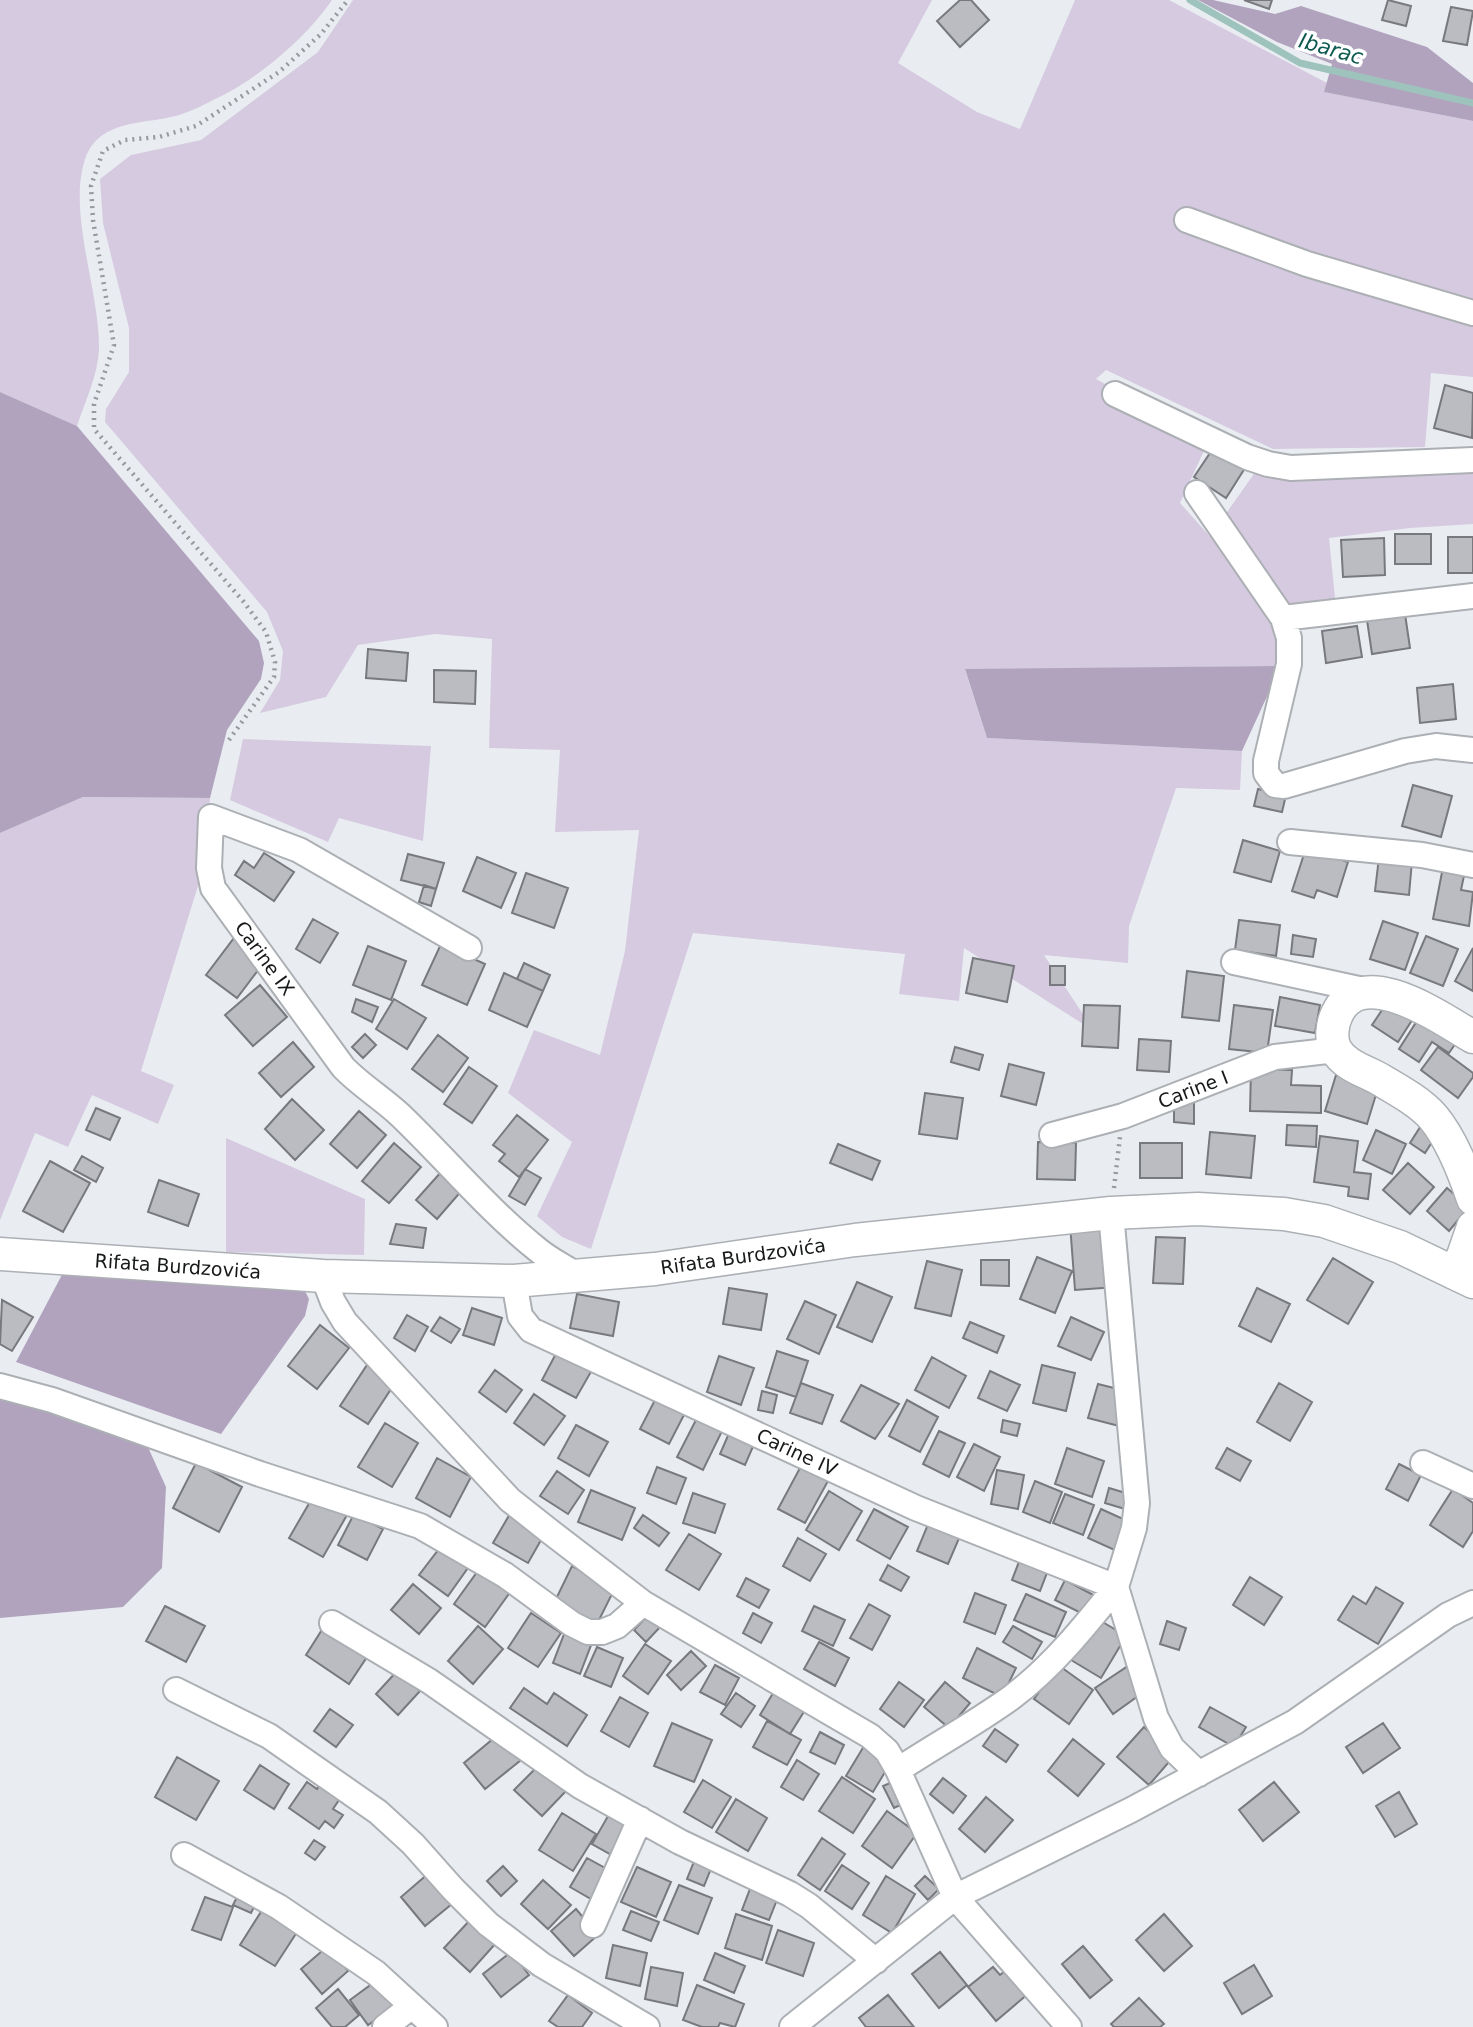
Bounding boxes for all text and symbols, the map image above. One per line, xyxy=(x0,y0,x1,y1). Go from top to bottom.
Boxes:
water label: Ibarac xyxy=(1296,28,1366,70)
street label: Carine IX xyxy=(231,917,299,999)
street label: Carine I xyxy=(1155,1066,1231,1112)
street label: Rifata Burdzovića xyxy=(659,1234,827,1278)
street label: Rifata Burdzovića xyxy=(94,1249,262,1283)
street label: Carine IV xyxy=(753,1424,841,1480)

